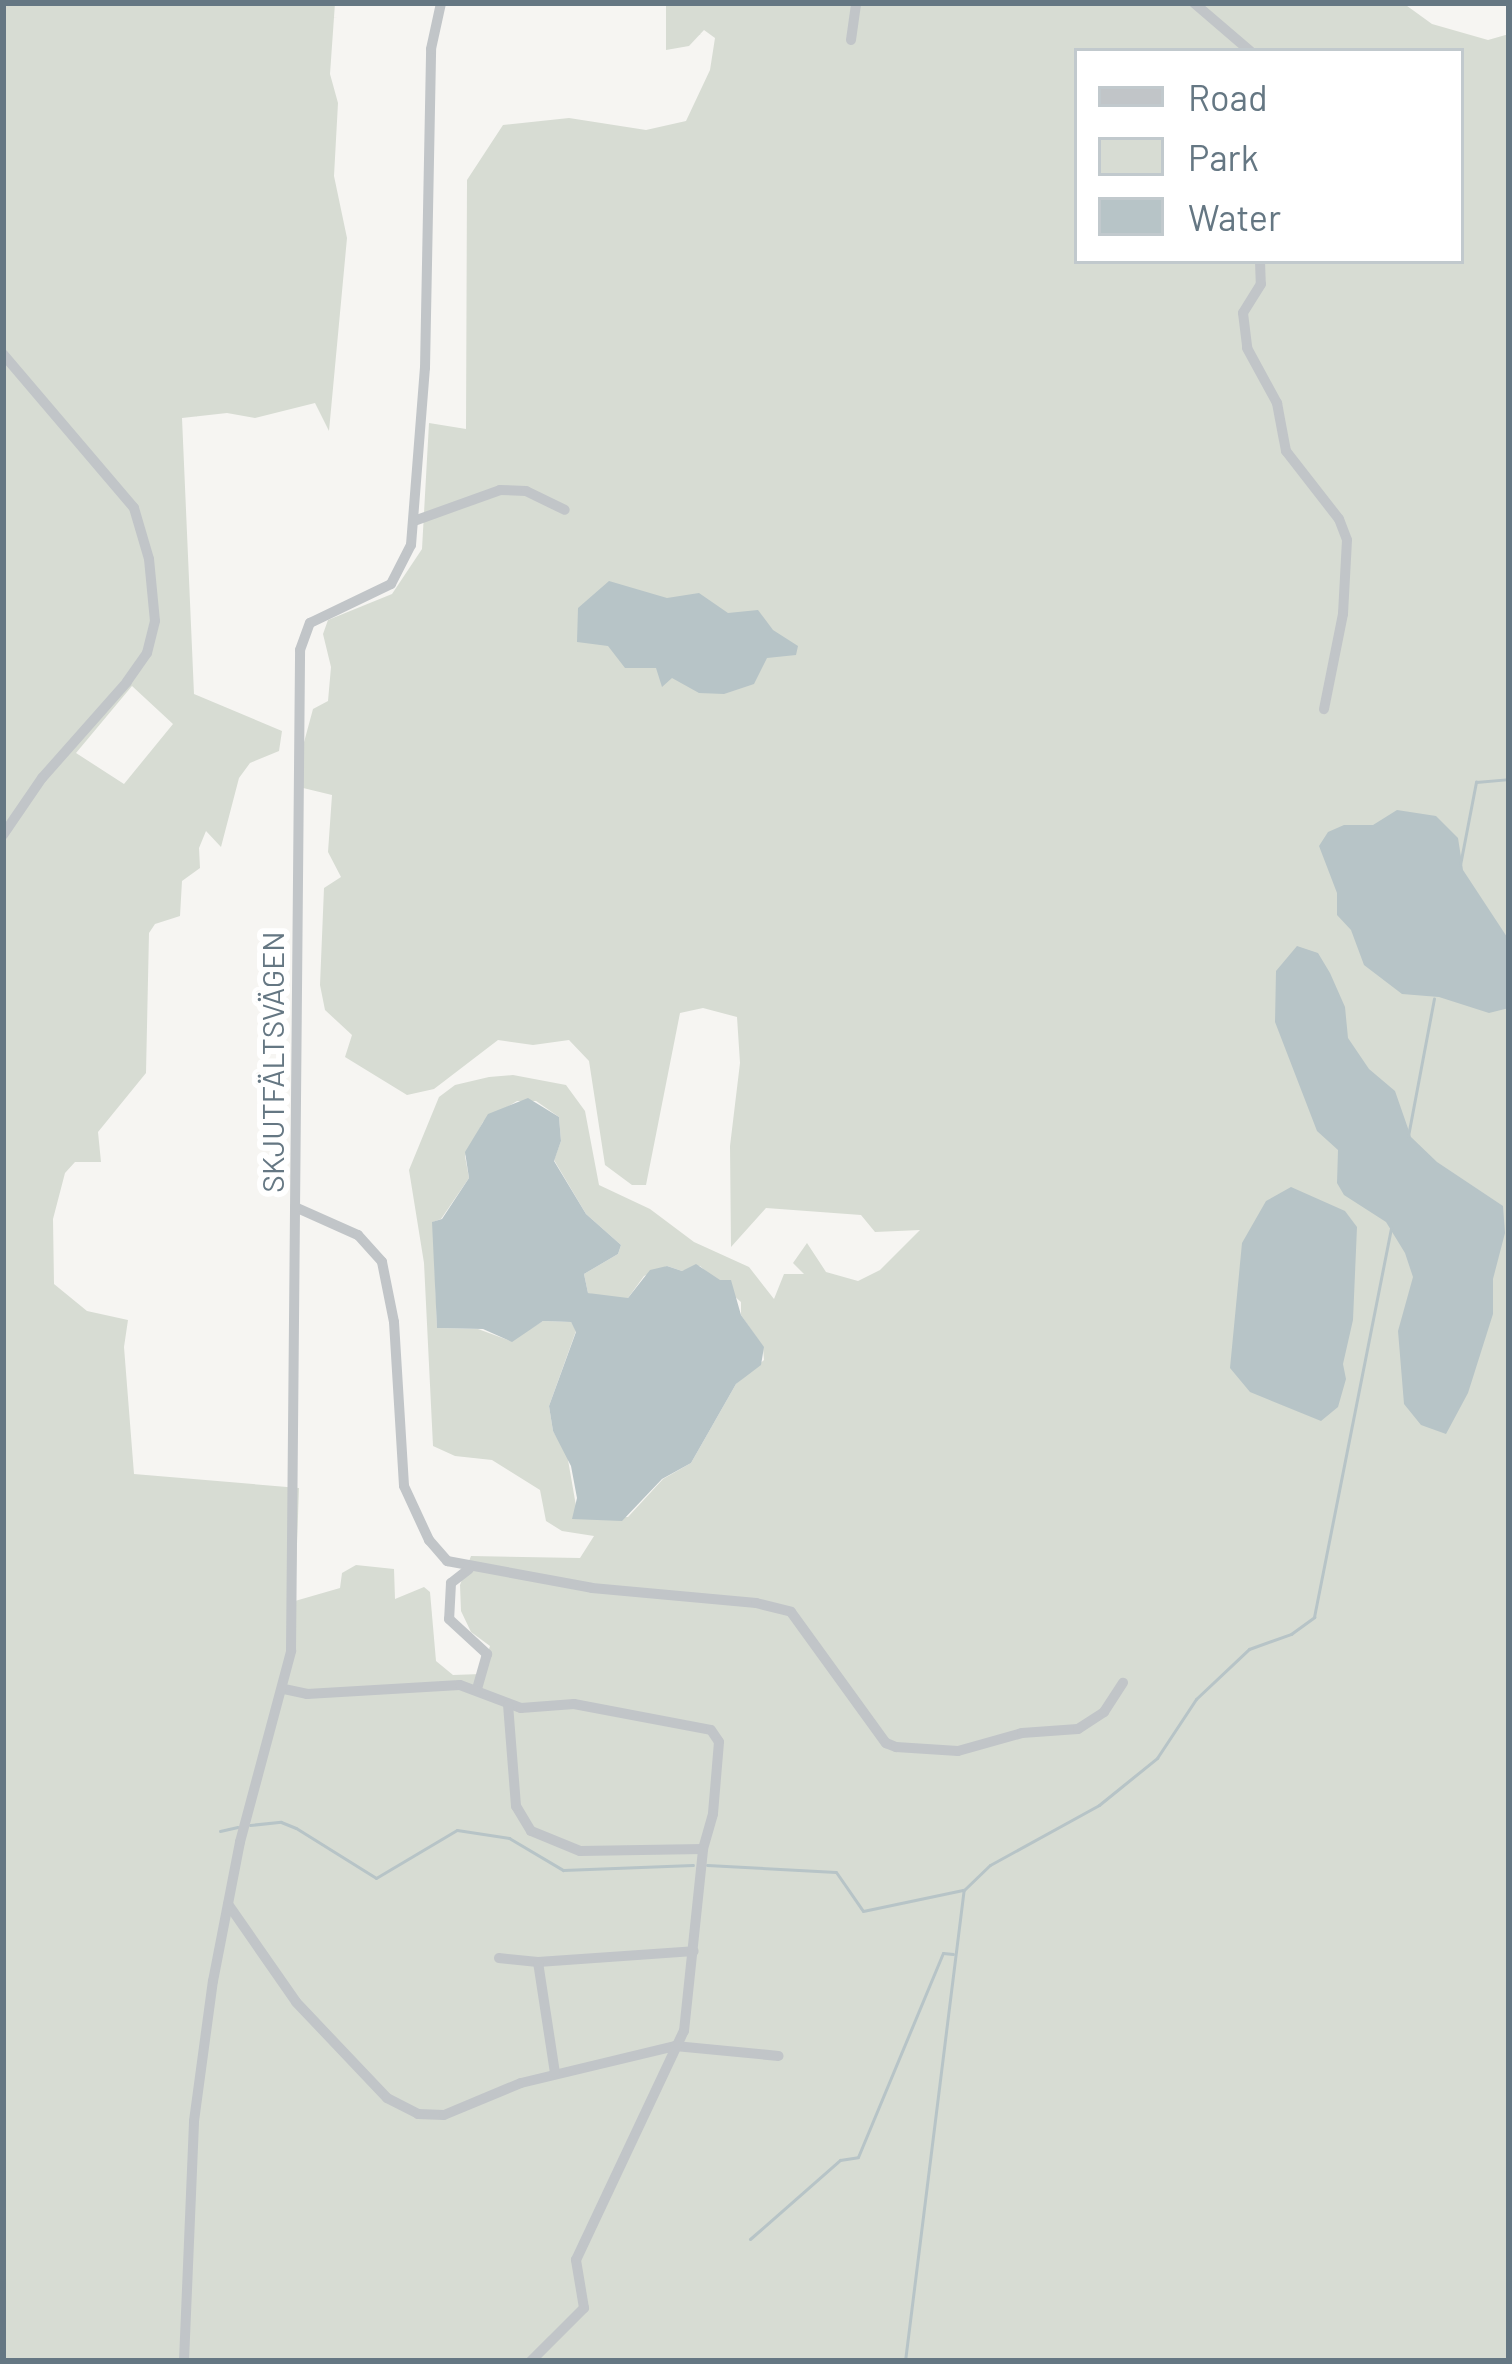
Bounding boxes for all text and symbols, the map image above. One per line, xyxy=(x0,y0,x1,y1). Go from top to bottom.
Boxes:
legend xyxy=(1074,48,1464,264)
text: Road xyxy=(1188,75,1268,118)
text: Park xyxy=(1188,135,1259,178)
text: Water xyxy=(1188,195,1281,238)
street label: SKJUTFÄLTSVÄGEN xyxy=(254,931,290,1193)

